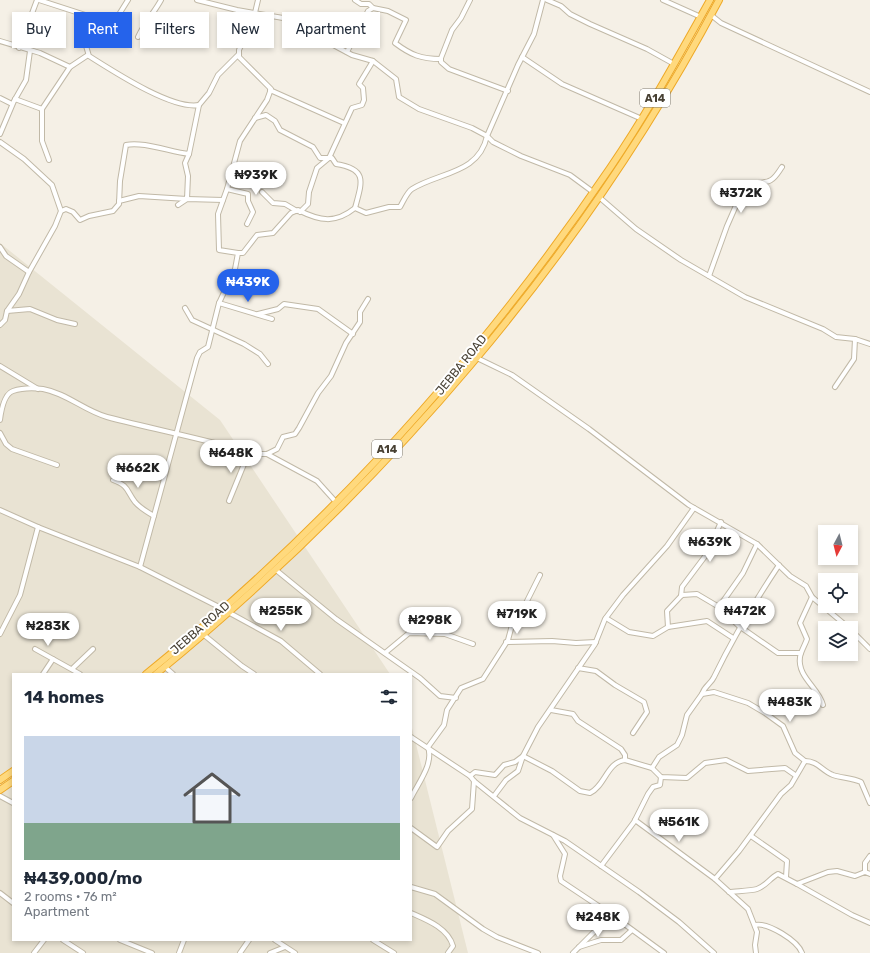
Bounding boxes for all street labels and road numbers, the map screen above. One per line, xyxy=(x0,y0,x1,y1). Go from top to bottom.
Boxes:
road number: A14 xyxy=(640,89,670,107)
street label: JEBBA ROAD xyxy=(432,332,490,398)
road number: A14 xyxy=(372,440,402,458)
street label: JEBBA ROAD xyxy=(168,599,232,657)

